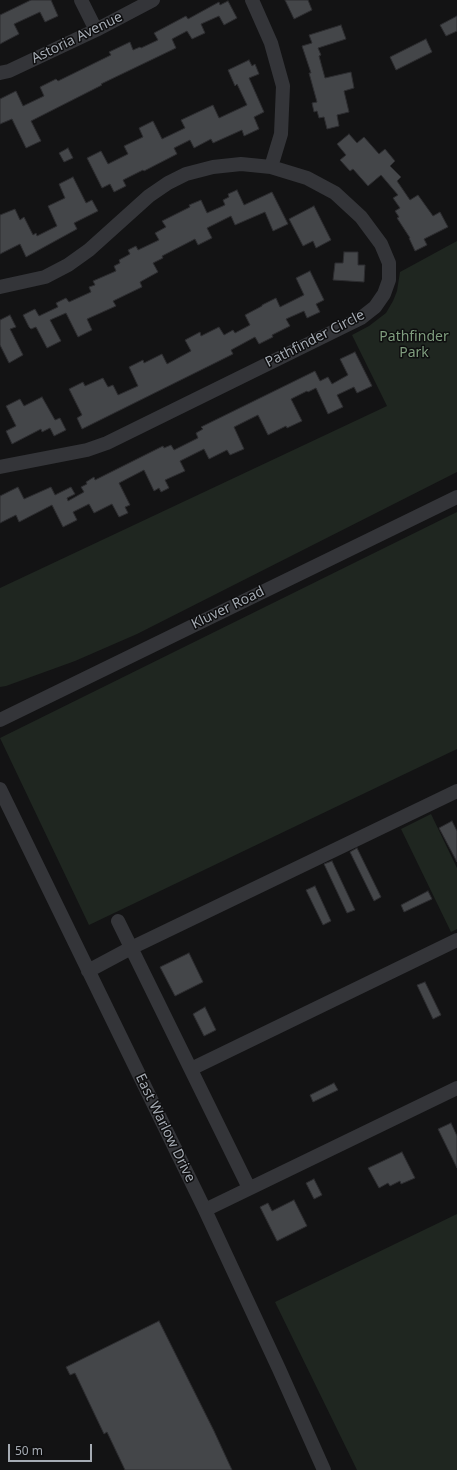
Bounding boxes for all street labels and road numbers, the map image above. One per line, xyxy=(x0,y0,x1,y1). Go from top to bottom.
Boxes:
street label: Astoria Avenue xyxy=(29,9,125,67)
street label: Pathfinder Circle xyxy=(263,307,367,371)
street label: Kluver Road xyxy=(189,583,267,633)
street label: East Warlow Drive xyxy=(131,1071,199,1185)

